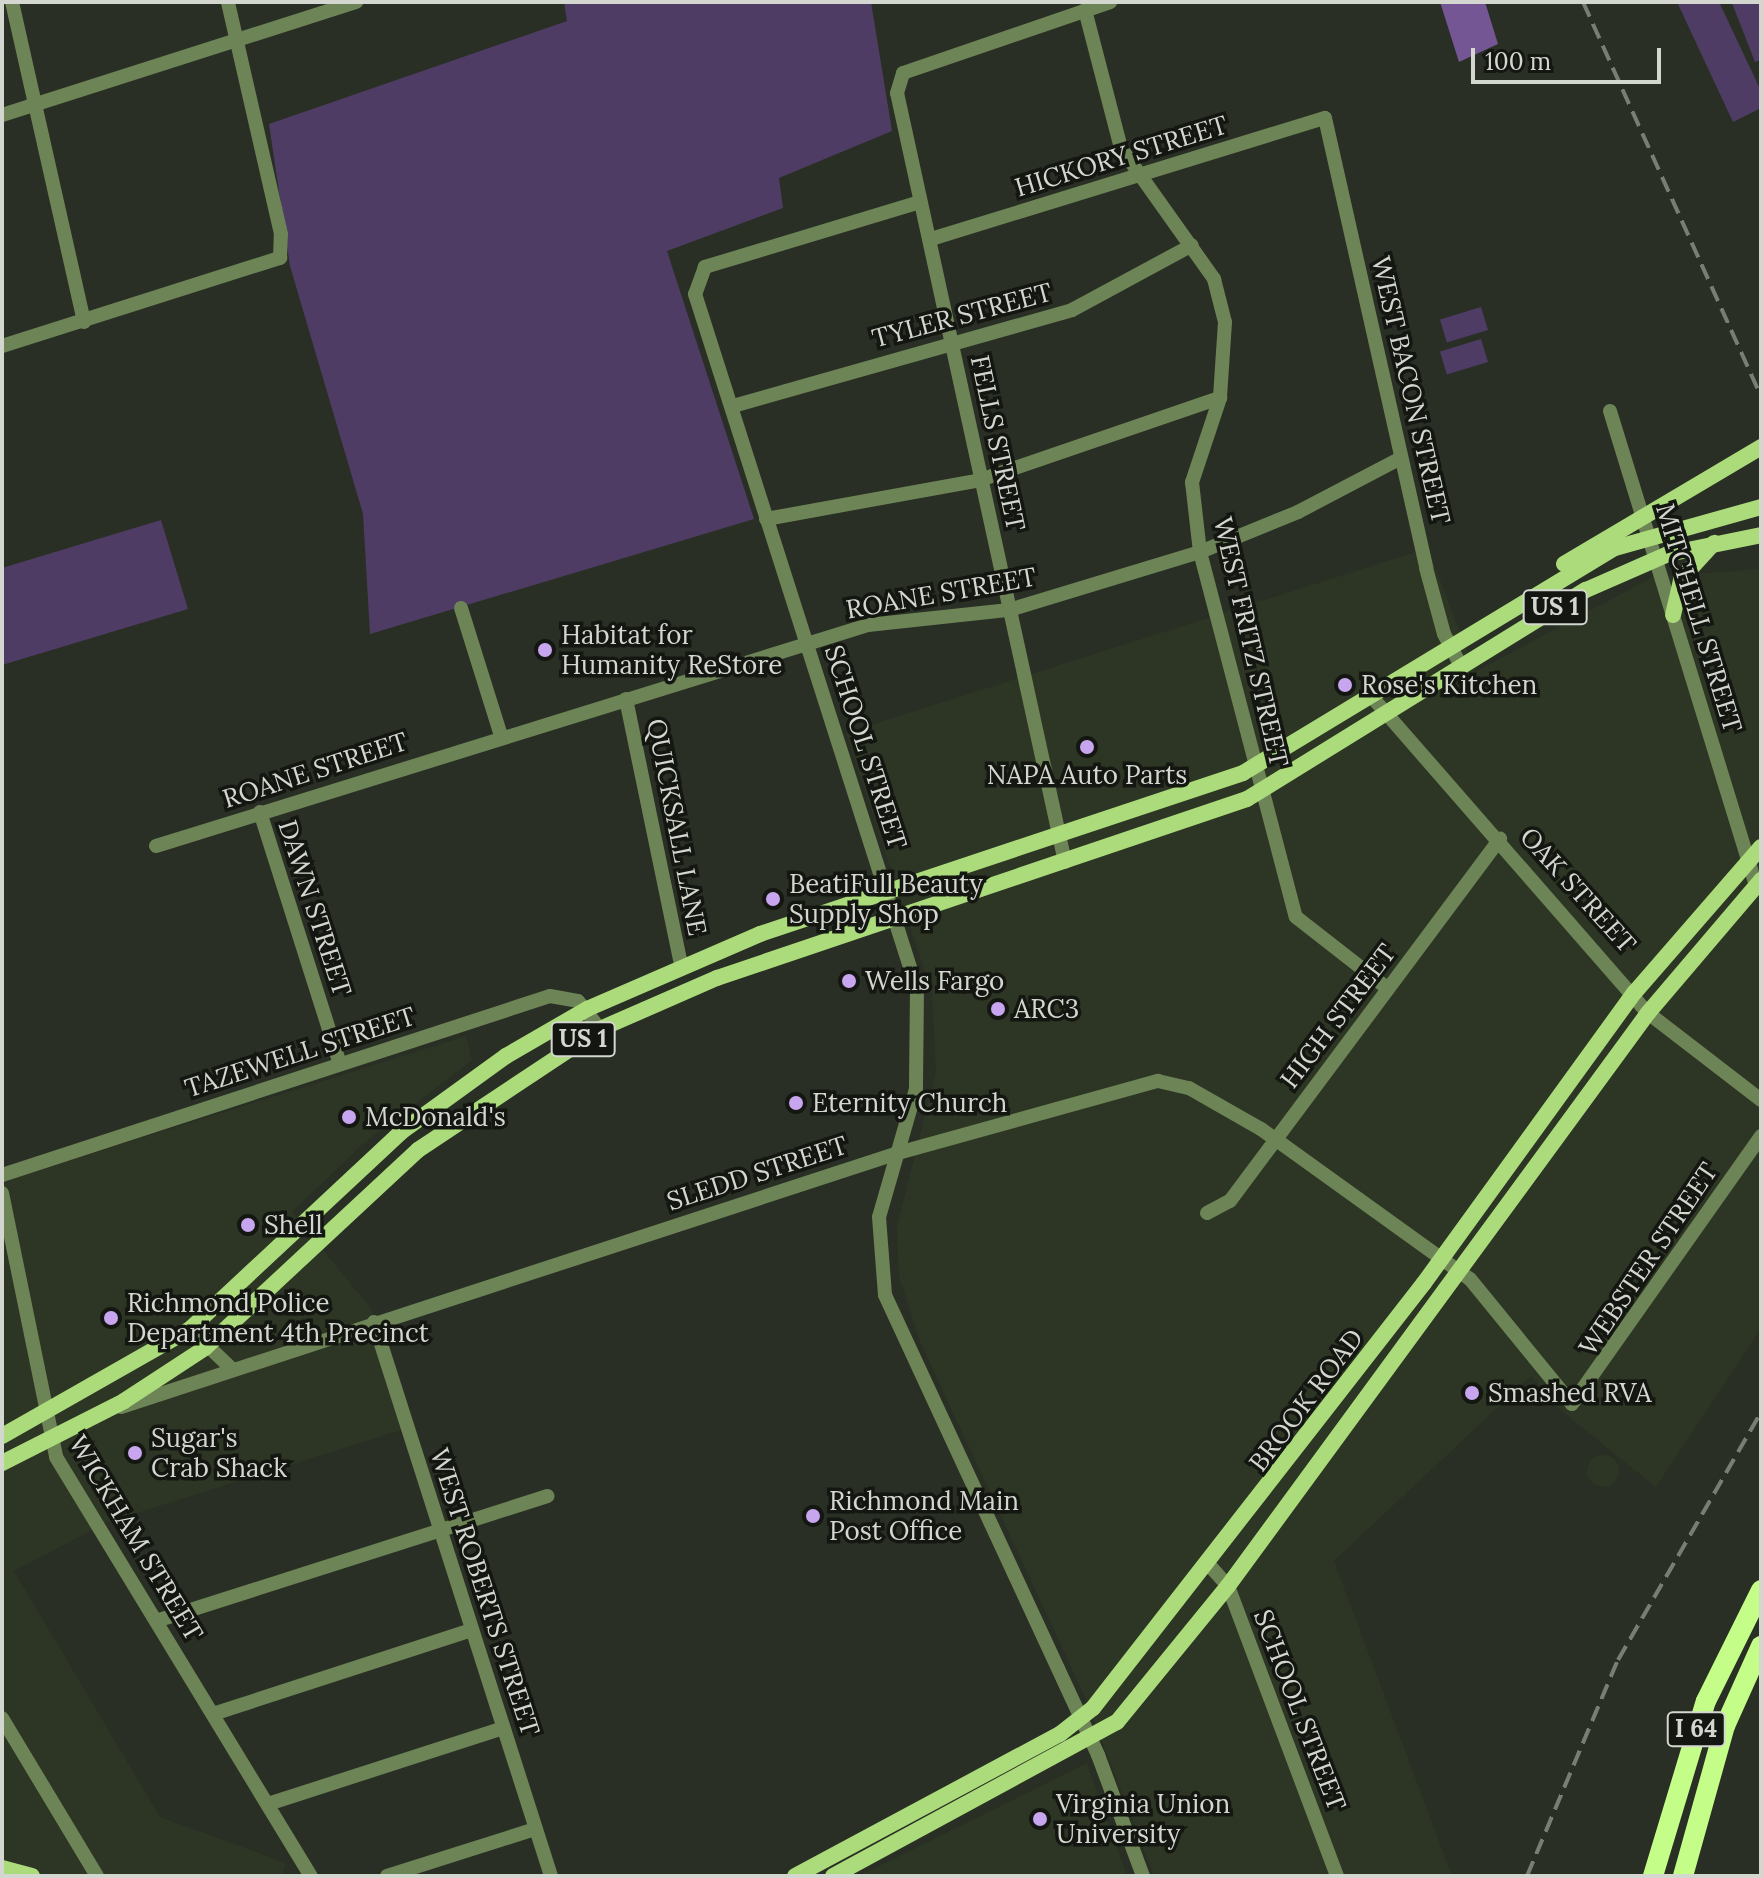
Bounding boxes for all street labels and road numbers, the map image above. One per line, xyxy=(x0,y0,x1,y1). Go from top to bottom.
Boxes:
street label: HICKORY STREET xyxy=(1011,109,1231,203)
street label: WEST BACON STREET xyxy=(1365,253,1457,527)
street label: TYLER STREET xyxy=(869,276,1055,354)
street label: FELLS STREET xyxy=(964,352,1032,534)
street label: MITCHELL STREET xyxy=(1649,500,1749,736)
street label: WEST FRITZ STREET xyxy=(1207,514,1295,770)
street label: ROANE STREET xyxy=(844,561,1038,625)
road number: US 1 xyxy=(1521,587,1589,627)
street label: SCHOOL STREET xyxy=(818,641,914,853)
street label: QUICKSALL LANE xyxy=(641,716,713,938)
street label: ROANE STREET xyxy=(219,725,411,815)
street label: DAWN STREET xyxy=(272,816,358,1000)
street label: OAK STREET xyxy=(1514,821,1642,959)
street label: HIGH STREET xyxy=(1274,938,1402,1094)
street label: TAZEWELL STREET xyxy=(181,1000,419,1104)
road number: US 1 xyxy=(549,1019,617,1059)
street label: SLEDD STREET xyxy=(663,1129,851,1217)
street label: WEBSTER STREET xyxy=(1572,1157,1724,1361)
street label: BROOK ROAD xyxy=(1242,1323,1370,1477)
street label: WICKHAM STREET xyxy=(62,1430,210,1646)
street label: WEST ROBERTS STREET xyxy=(424,1444,546,1740)
street label: SCHOOL STREET xyxy=(1247,1605,1353,1815)
road number: I 64 xyxy=(1666,1709,1726,1749)

